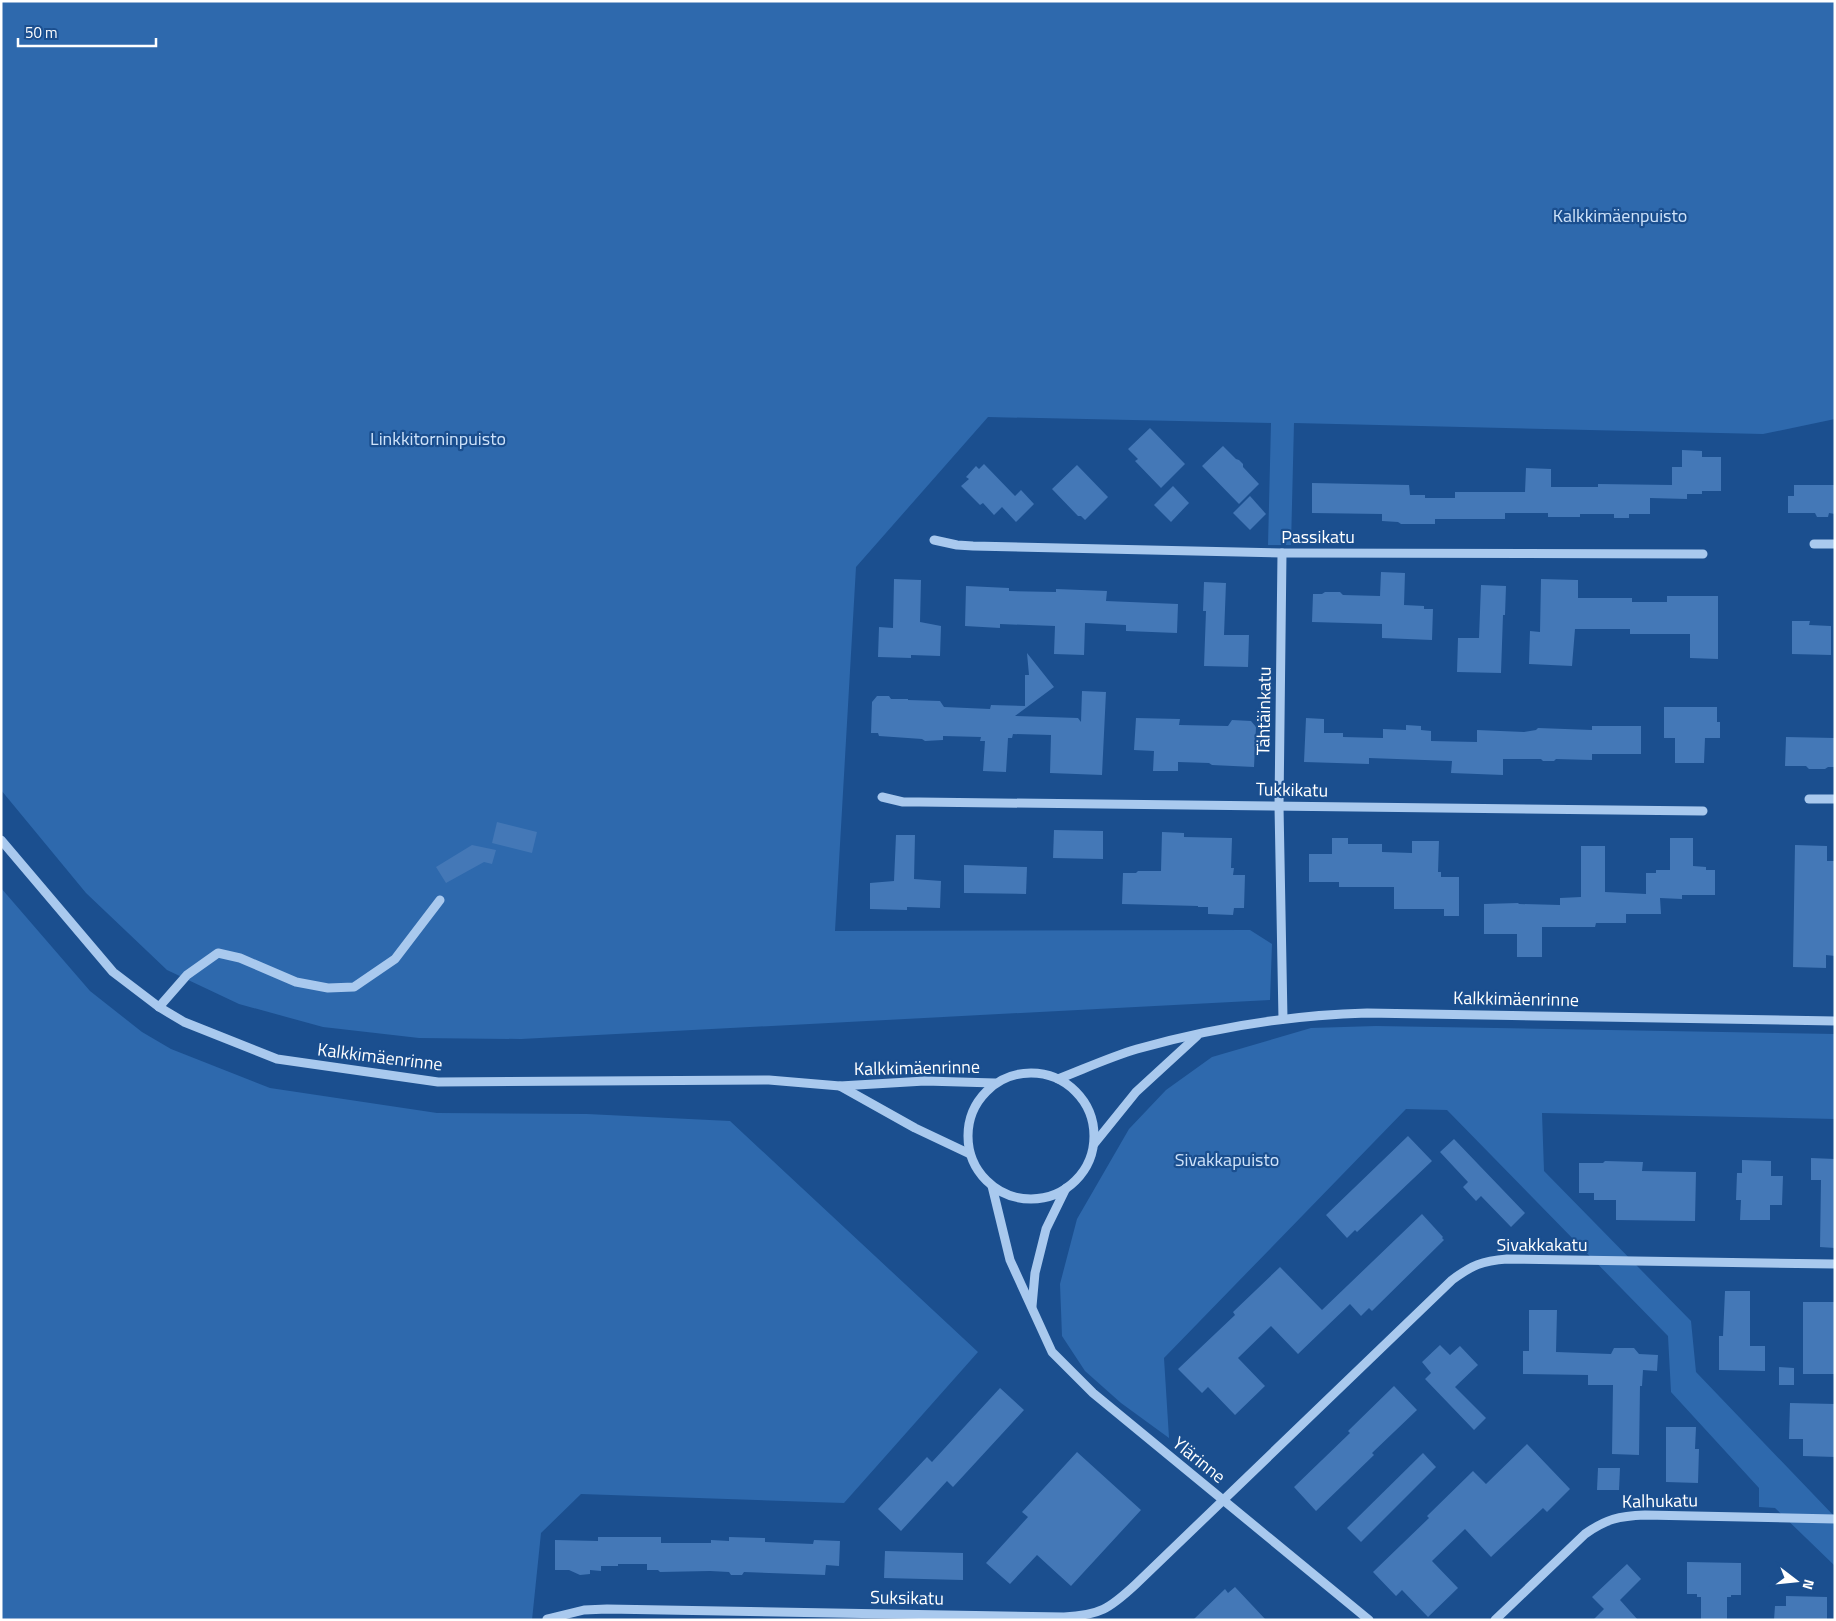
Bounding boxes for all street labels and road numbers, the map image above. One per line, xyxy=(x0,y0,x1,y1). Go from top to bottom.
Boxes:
street label: Passikatu xyxy=(1281,523,1355,550)
street label: Tähtäinkatu xyxy=(1249,666,1278,756)
street label: Tukkikatu xyxy=(1256,775,1328,804)
street label: Kalkkimäenrinne xyxy=(1453,984,1579,1013)
street label: Kalkkimäenrinne xyxy=(316,1035,444,1078)
street label: Kalkkimäenrinne xyxy=(854,1053,980,1082)
street label: Sivakkakatu xyxy=(1497,1231,1587,1258)
street label: Ylärinne xyxy=(1167,1430,1232,1489)
street label: Kalhukatu xyxy=(1622,1486,1698,1515)
street label: Suksikatu xyxy=(870,1583,944,1612)

